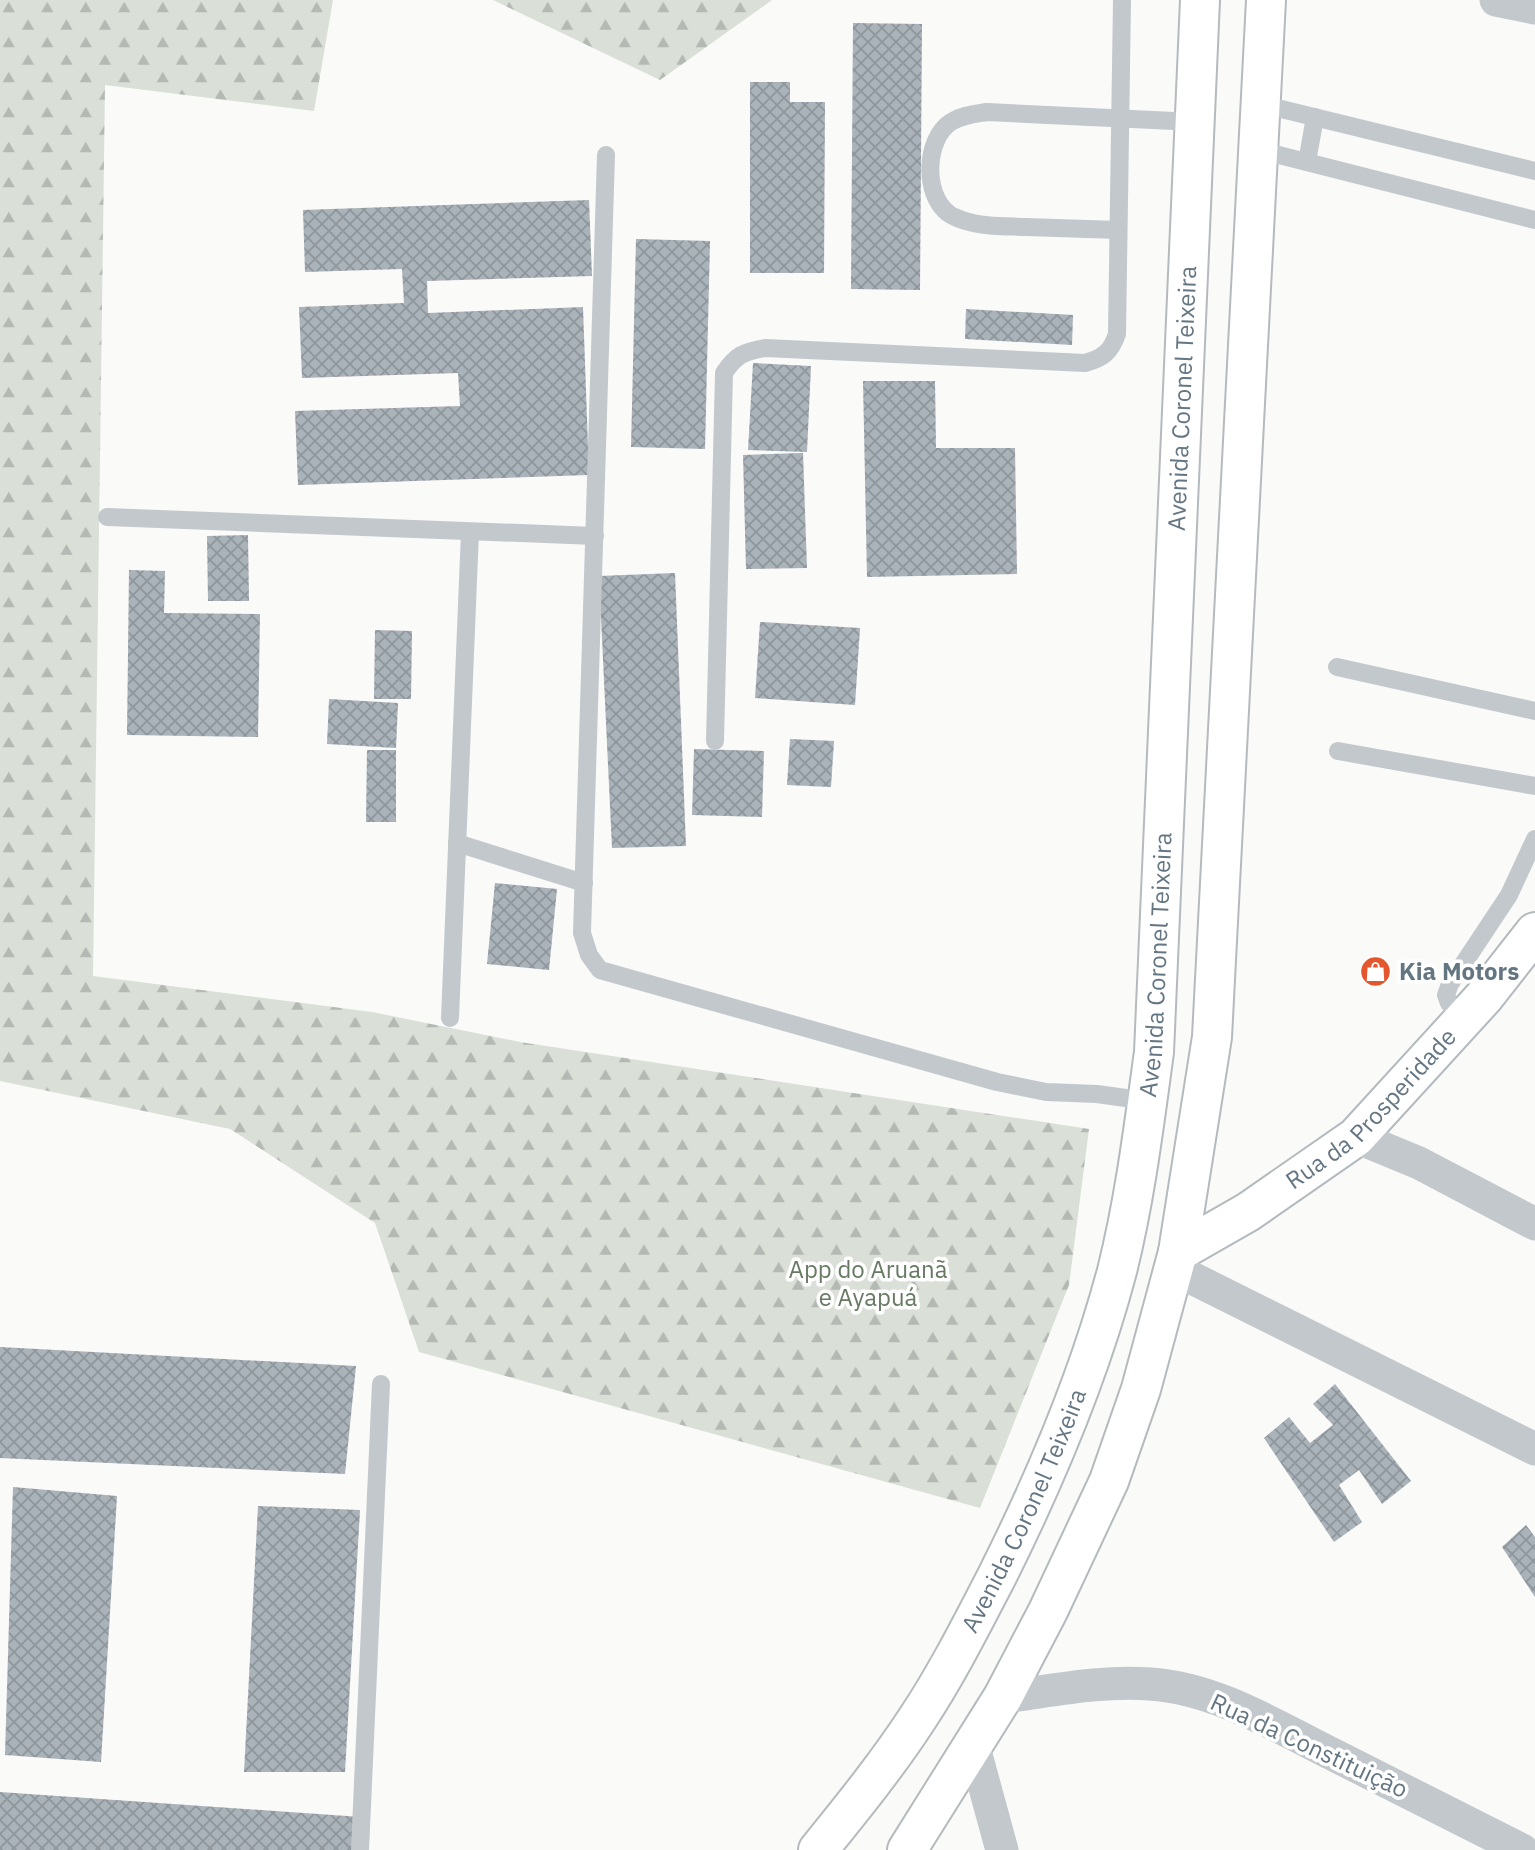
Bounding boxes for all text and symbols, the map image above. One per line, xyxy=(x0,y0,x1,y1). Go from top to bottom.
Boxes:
street label: Avenida Coronel Teixeira xyxy=(1160,265,1203,532)
street label: Avenida Coronel Teixeira xyxy=(1131,831,1179,1099)
shop icon: Kia Motors xyxy=(1359,955,1393,989)
place label: Kia Motors xyxy=(1399,955,1519,987)
street label: Rua da Prosperidade xyxy=(1279,1021,1463,1196)
park label: App do Aruanã e Ayapuá xyxy=(789,1253,948,1313)
street label: Avenida Coronel Teixeira xyxy=(953,1384,1093,1638)
street label: Rua da Constituição xyxy=(1206,1685,1413,1805)

